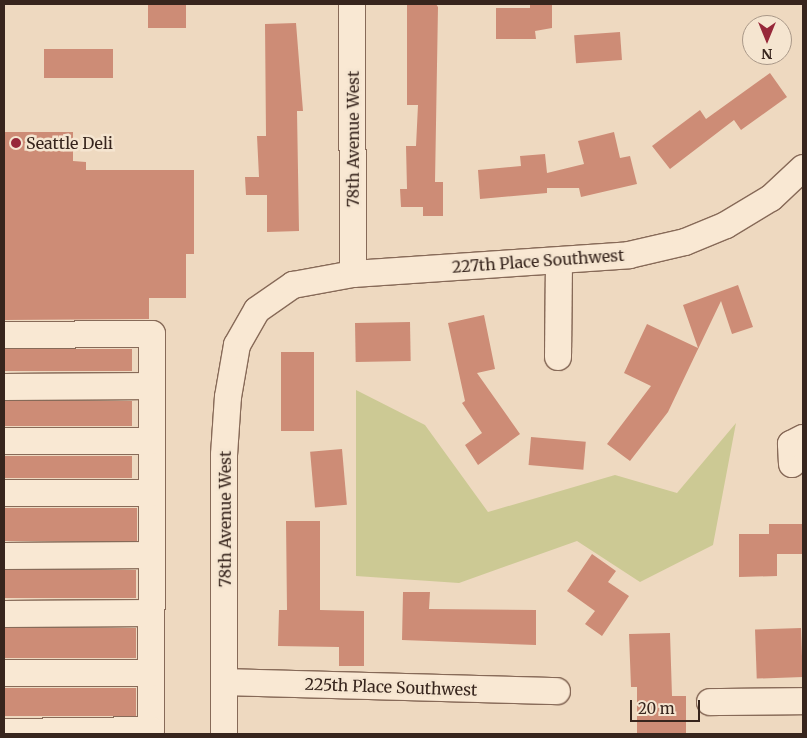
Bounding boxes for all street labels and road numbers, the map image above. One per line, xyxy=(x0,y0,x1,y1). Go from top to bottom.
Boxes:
street label: 78th Avenue West xyxy=(343,71,363,207)
street label: 227th Place Southwest xyxy=(451,245,625,277)
street label: 78th Avenue West xyxy=(215,451,235,587)
street label: 225th Place Southwest xyxy=(304,674,478,700)

